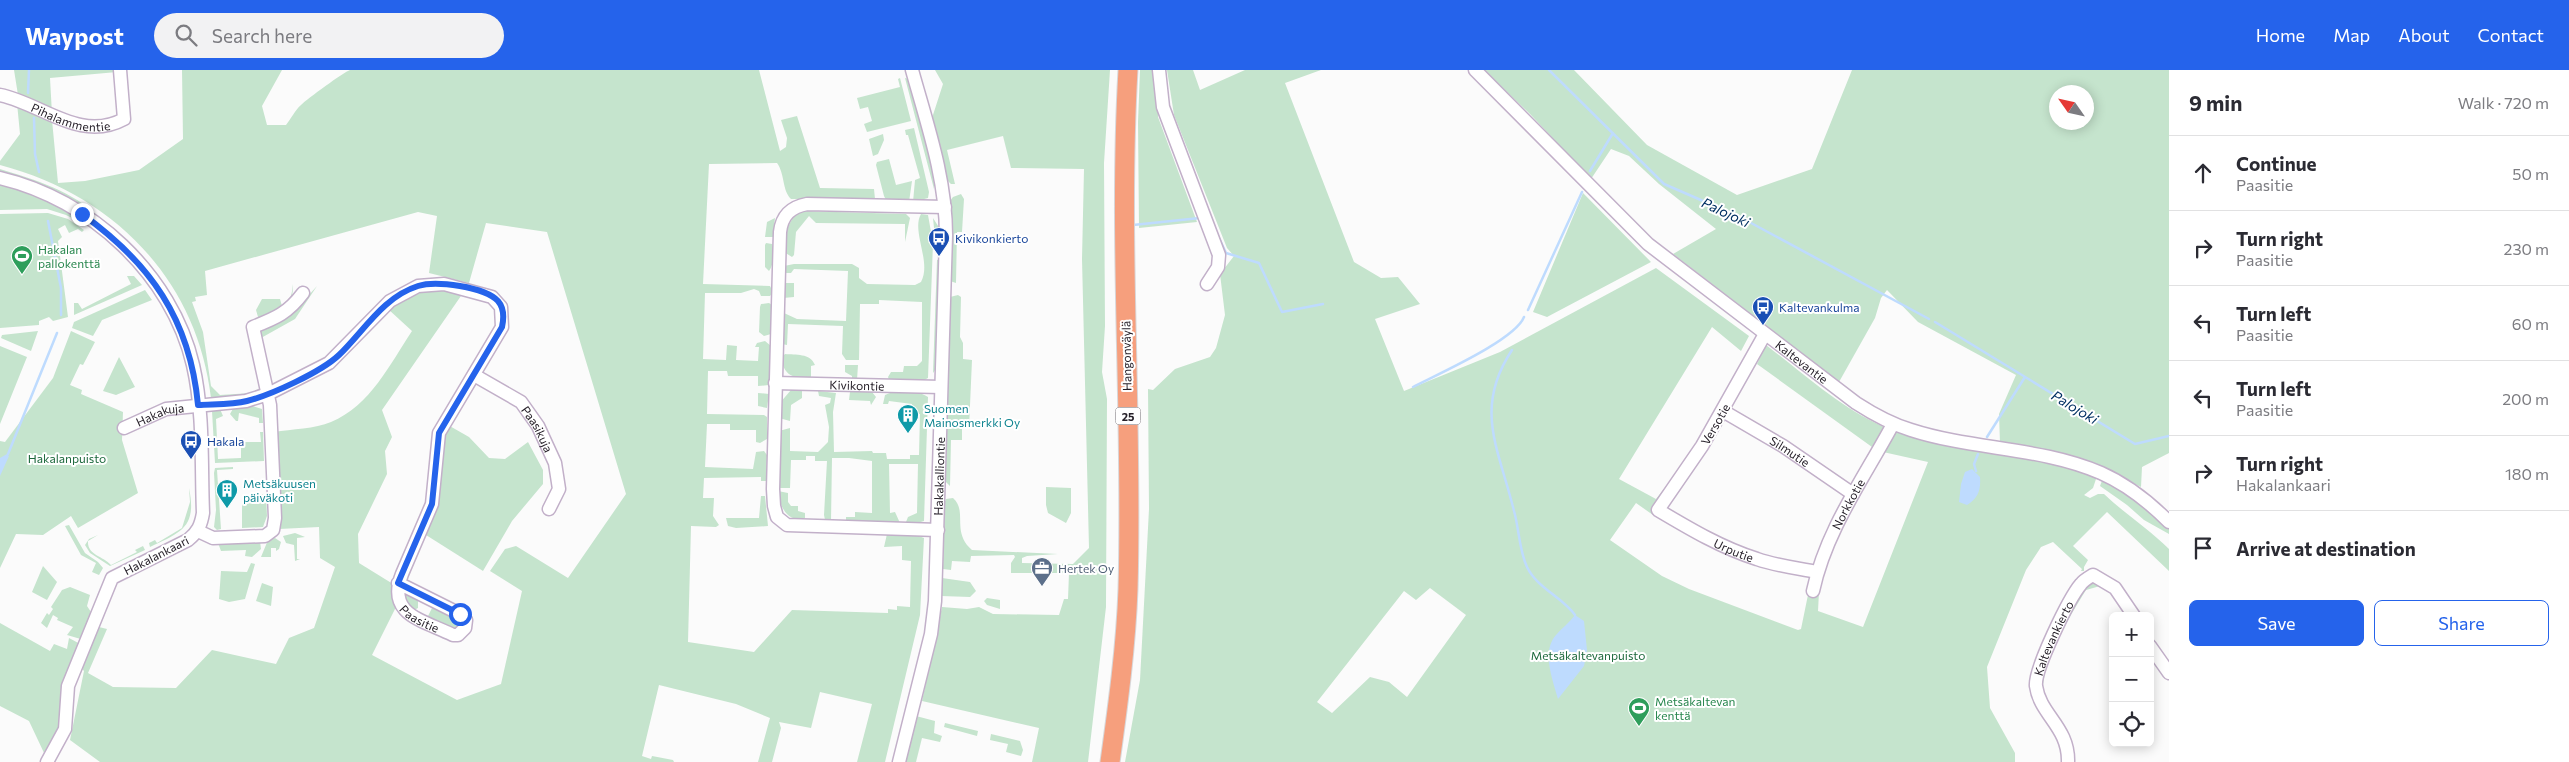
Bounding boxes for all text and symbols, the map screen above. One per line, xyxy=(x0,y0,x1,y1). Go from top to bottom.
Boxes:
search box xyxy=(154,13,504,58)
text: Waypost xyxy=(25,21,124,50)
icon: search xyxy=(172,21,200,49)
text: Search here xyxy=(212,24,312,47)
text: Home xyxy=(2256,24,2305,46)
text: Map xyxy=(2333,24,2370,46)
text: About xyxy=(2398,24,2450,46)
text: Contact xyxy=(2478,24,2544,46)
north arrow xyxy=(2049,85,2094,130)
text: 9 min xyxy=(2189,90,2242,115)
text: Walk · 720 m xyxy=(2458,93,2549,112)
street label: Pihalammentie xyxy=(29,100,111,134)
text: Continue xyxy=(2236,152,2316,175)
icon: ahead xyxy=(2189,159,2217,187)
text: 50 m xyxy=(2512,164,2549,183)
text: Paasitie xyxy=(2236,175,2293,194)
water label: Palojoki xyxy=(1699,193,1753,231)
route end xyxy=(71,203,94,226)
bus stop icon: Kivikonkierto xyxy=(927,226,951,257)
text: Turn right xyxy=(2236,227,2323,250)
place label: Kivikonkierto xyxy=(955,231,1028,245)
icon: right xyxy=(2189,234,2217,262)
text: 230 m xyxy=(2504,239,2549,258)
place label: Hakalan pallokenttä xyxy=(38,242,100,270)
sports icon: Hakalan pallokenttä xyxy=(10,244,34,275)
text: Paasitie xyxy=(2236,250,2293,269)
bus stop icon: Kaltevankulma xyxy=(1751,295,1775,326)
place label: Kaltevankulma xyxy=(1779,300,1860,314)
text: Turn left xyxy=(2236,302,2311,325)
icon: left xyxy=(2189,309,2217,337)
text: 60 m xyxy=(2512,314,2549,333)
street label: Hangonväylä xyxy=(1118,321,1134,391)
text: Paasitie xyxy=(2236,325,2293,344)
street label: Kaltevantie xyxy=(1773,337,1831,386)
street label: Kivikontie xyxy=(829,377,885,393)
text: Turn left xyxy=(2236,377,2311,400)
icon: left xyxy=(2189,384,2217,412)
water label: Palojoki xyxy=(2049,387,2102,428)
text: 200 m xyxy=(2502,389,2549,408)
street label: Hakakuja xyxy=(134,400,185,429)
text: Paasitie xyxy=(2236,400,2293,419)
place label: Suomen Mainosmerkki Oy xyxy=(924,401,1020,429)
street label: Versotie xyxy=(1698,401,1732,447)
street label: Paasikuja xyxy=(519,403,556,454)
building icon: Suomen Mainosmerkki Oy xyxy=(896,403,920,434)
road number: 25 xyxy=(1116,408,1140,424)
bus stop icon: Hakala xyxy=(179,429,203,460)
street label: Silmutie xyxy=(1768,433,1812,469)
place label: Hakala xyxy=(207,434,244,448)
street label: Hakakalliontie xyxy=(931,437,947,516)
park label: Hakalanpuisto xyxy=(28,451,106,465)
text: Turn right xyxy=(2236,452,2323,475)
icon: right xyxy=(2189,459,2217,487)
text: 180 m xyxy=(2505,464,2549,483)
text: Hakalankaari xyxy=(2236,475,2331,494)
place label: Metsäkuusen päiväkoti xyxy=(243,476,316,504)
street label: Norkkotie xyxy=(1829,476,1867,532)
building icon: Metsäkuusen päiväkoti xyxy=(215,478,239,509)
street label: Hakalankaari xyxy=(121,533,191,577)
icon: arrive xyxy=(2189,534,2217,562)
street label: Urputie xyxy=(1712,535,1755,564)
text: Arrive at destination xyxy=(2236,537,2416,560)
office icon: Hertek Oy xyxy=(1030,556,1054,587)
place label: Hertek Oy xyxy=(1058,561,1114,575)
street label: Kaltevankierto xyxy=(2031,598,2076,677)
button: Save xyxy=(2189,600,2364,646)
button: Share xyxy=(2374,600,2549,646)
street label: Paasitie xyxy=(397,602,441,635)
route start xyxy=(449,603,472,626)
map controls xyxy=(2109,612,2154,747)
button: + xyxy=(2109,612,2154,657)
park label: Metsäkaltevanpuisto xyxy=(1531,648,1645,662)
button: − xyxy=(2109,657,2154,702)
place label: Metsäkaltevan kenttä xyxy=(1655,694,1735,722)
sports icon: Metsäkaltevan kenttä xyxy=(1627,696,1651,727)
button: locate xyxy=(2109,702,2154,747)

